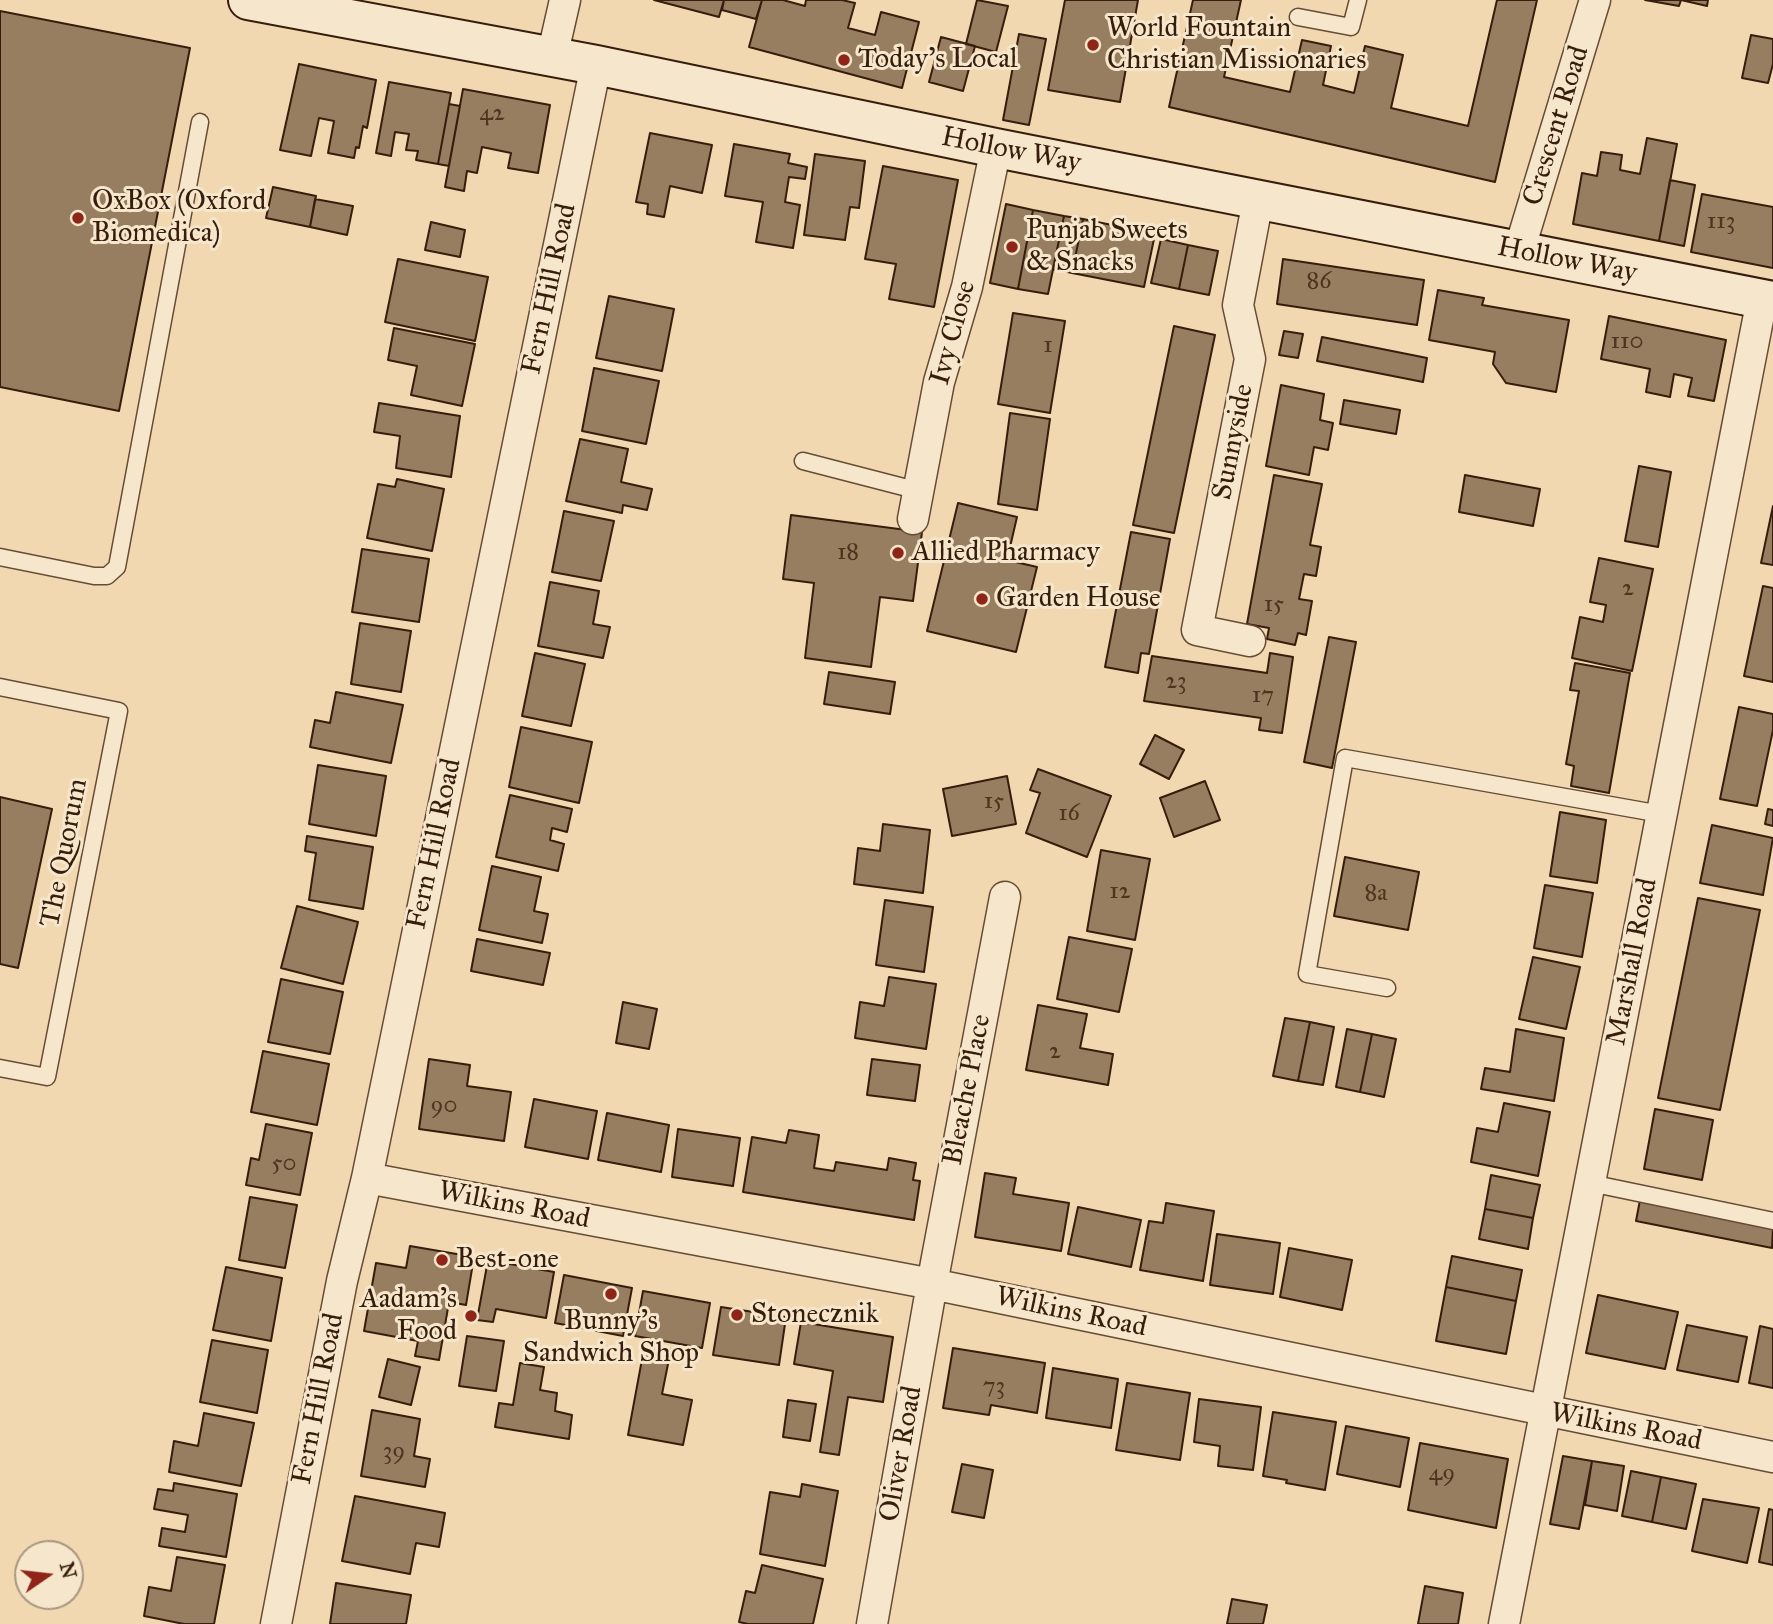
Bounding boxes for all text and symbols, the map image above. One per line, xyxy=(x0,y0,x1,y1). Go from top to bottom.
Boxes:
place label: World Fountain Christian Missionaries xyxy=(1107,12,1366,78)
marker: World Fountain Christian Missionaries xyxy=(1085,37,1101,53)
street label: Crescent Road xyxy=(1517,42,1597,210)
place label: Today's Local xyxy=(858,43,1018,77)
marker: Today's Local xyxy=(836,52,852,68)
house number: 42 xyxy=(479,100,505,128)
street label: Hollow Way xyxy=(938,121,1084,181)
place label: OxBox (Oxford Biomedica) xyxy=(92,185,266,251)
street label: Fern Hill Road xyxy=(516,201,584,377)
house number: 113 xyxy=(1707,208,1735,236)
marker: OxBox (Oxford Biomedica) xyxy=(70,210,86,226)
place label: Punjab Sweets & Snacks xyxy=(1026,214,1188,280)
street label: Hollow Way xyxy=(1494,231,1640,291)
marker: Punjab Sweets & Snacks xyxy=(1004,239,1020,255)
house number: 86 xyxy=(1306,268,1332,296)
street label: Ivy Close xyxy=(924,277,984,389)
house number: 110 xyxy=(1611,328,1643,356)
house number: 1 xyxy=(1043,332,1053,360)
street label: Sunnyside xyxy=(1206,381,1262,503)
place label: Allied Pharmacy xyxy=(912,536,1100,570)
house number: 18 xyxy=(837,539,859,567)
marker: Allied Pharmacy xyxy=(890,545,906,561)
house number: 2 xyxy=(1622,575,1634,603)
place label: Garden House xyxy=(996,582,1161,616)
marker: Garden House xyxy=(974,591,990,607)
house number: 15 xyxy=(1264,591,1284,619)
house number: 23 xyxy=(1165,668,1187,696)
house number: 17 xyxy=(1252,682,1274,710)
street label: Fern Hill Road xyxy=(401,756,469,932)
street label: The Quorum xyxy=(34,776,96,930)
house number: 15 xyxy=(984,788,1004,816)
house number: 16 xyxy=(1058,800,1080,828)
street label: Marshall Road xyxy=(1600,876,1666,1048)
house number: 12 xyxy=(1109,878,1131,906)
house number: 8a xyxy=(1365,880,1387,908)
street label: Bleache Place xyxy=(937,1012,999,1168)
house number: 2 xyxy=(1049,1038,1061,1066)
house number: 90 xyxy=(431,1092,457,1120)
house number: 50 xyxy=(271,1150,297,1178)
street label: Wilkins Road xyxy=(435,1175,593,1237)
place label: Best-one xyxy=(456,1243,559,1277)
marker: Best-one xyxy=(434,1252,450,1268)
street label: Wilkins Road xyxy=(992,1281,1150,1345)
place label: Aadam's Food xyxy=(360,1283,457,1349)
marker: Bunny's Sandwich Shop xyxy=(603,1286,619,1302)
place label: Stonecznik xyxy=(751,1298,879,1332)
place label: Bunny's Sandwich Shop xyxy=(523,1305,699,1371)
marker: Stonecznik xyxy=(729,1307,745,1323)
marker: Aadam's Food xyxy=(463,1308,479,1324)
street label: Fern Hill Road xyxy=(286,1311,352,1487)
house number: 73 xyxy=(983,1373,1005,1401)
street label: Oliver Road xyxy=(874,1383,930,1525)
street label: Wilkins Road xyxy=(1547,1397,1705,1459)
house number: 39 xyxy=(383,1438,405,1466)
house number: 49 xyxy=(1429,1460,1455,1488)
north arrow xyxy=(14,1540,84,1610)
text: N xyxy=(55,1560,81,1581)

